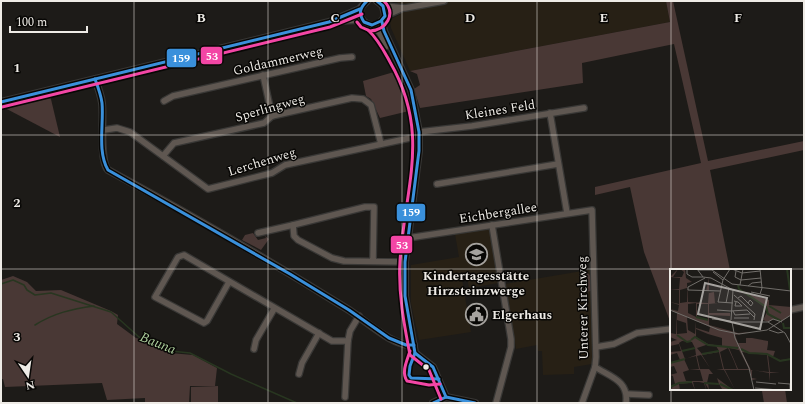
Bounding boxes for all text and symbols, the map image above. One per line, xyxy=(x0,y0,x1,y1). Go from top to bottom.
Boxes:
scale bar xyxy=(10,8,87,34)
text: B xyxy=(196,8,206,28)
text: C xyxy=(330,8,340,28)
text: D xyxy=(465,8,475,28)
text: E xyxy=(600,8,609,28)
text: F xyxy=(734,8,742,28)
text: 100 m xyxy=(16,13,47,32)
street label: Goldammerweg xyxy=(231,41,325,81)
line badge: 53 xyxy=(200,46,223,65)
line badge: 159 xyxy=(166,48,197,68)
text: 53 xyxy=(206,48,218,65)
text: 159 xyxy=(172,50,190,67)
text: 1 xyxy=(13,58,21,78)
street label: Sperlingweg xyxy=(233,89,307,127)
street label: Kleines Feld xyxy=(463,95,537,125)
street label: Lerchenweg xyxy=(225,142,299,182)
text: 2 xyxy=(13,193,21,213)
street label: Eichbergallee xyxy=(458,197,538,229)
line badge: 159 xyxy=(396,203,426,222)
text: 159 xyxy=(402,204,420,221)
line badge: 53 xyxy=(390,235,413,254)
text: 53 xyxy=(396,237,408,254)
school or university icon: Kindertagesstätte Hirzsteinzwerge xyxy=(463,241,489,267)
street label: Unterer Kirchweg xyxy=(572,256,594,360)
place label: Kindertagesstätte Hirzsteinzwerge xyxy=(423,266,529,301)
inset map xyxy=(670,269,791,390)
public building icon: Elgerhaus xyxy=(464,302,490,328)
place label: Elgerhaus xyxy=(492,305,552,325)
water label: Bauna xyxy=(137,326,179,360)
text: 3 xyxy=(13,327,21,347)
north arrow xyxy=(8,356,48,396)
unlabelled marker xyxy=(421,362,431,372)
text: N xyxy=(24,376,36,395)

